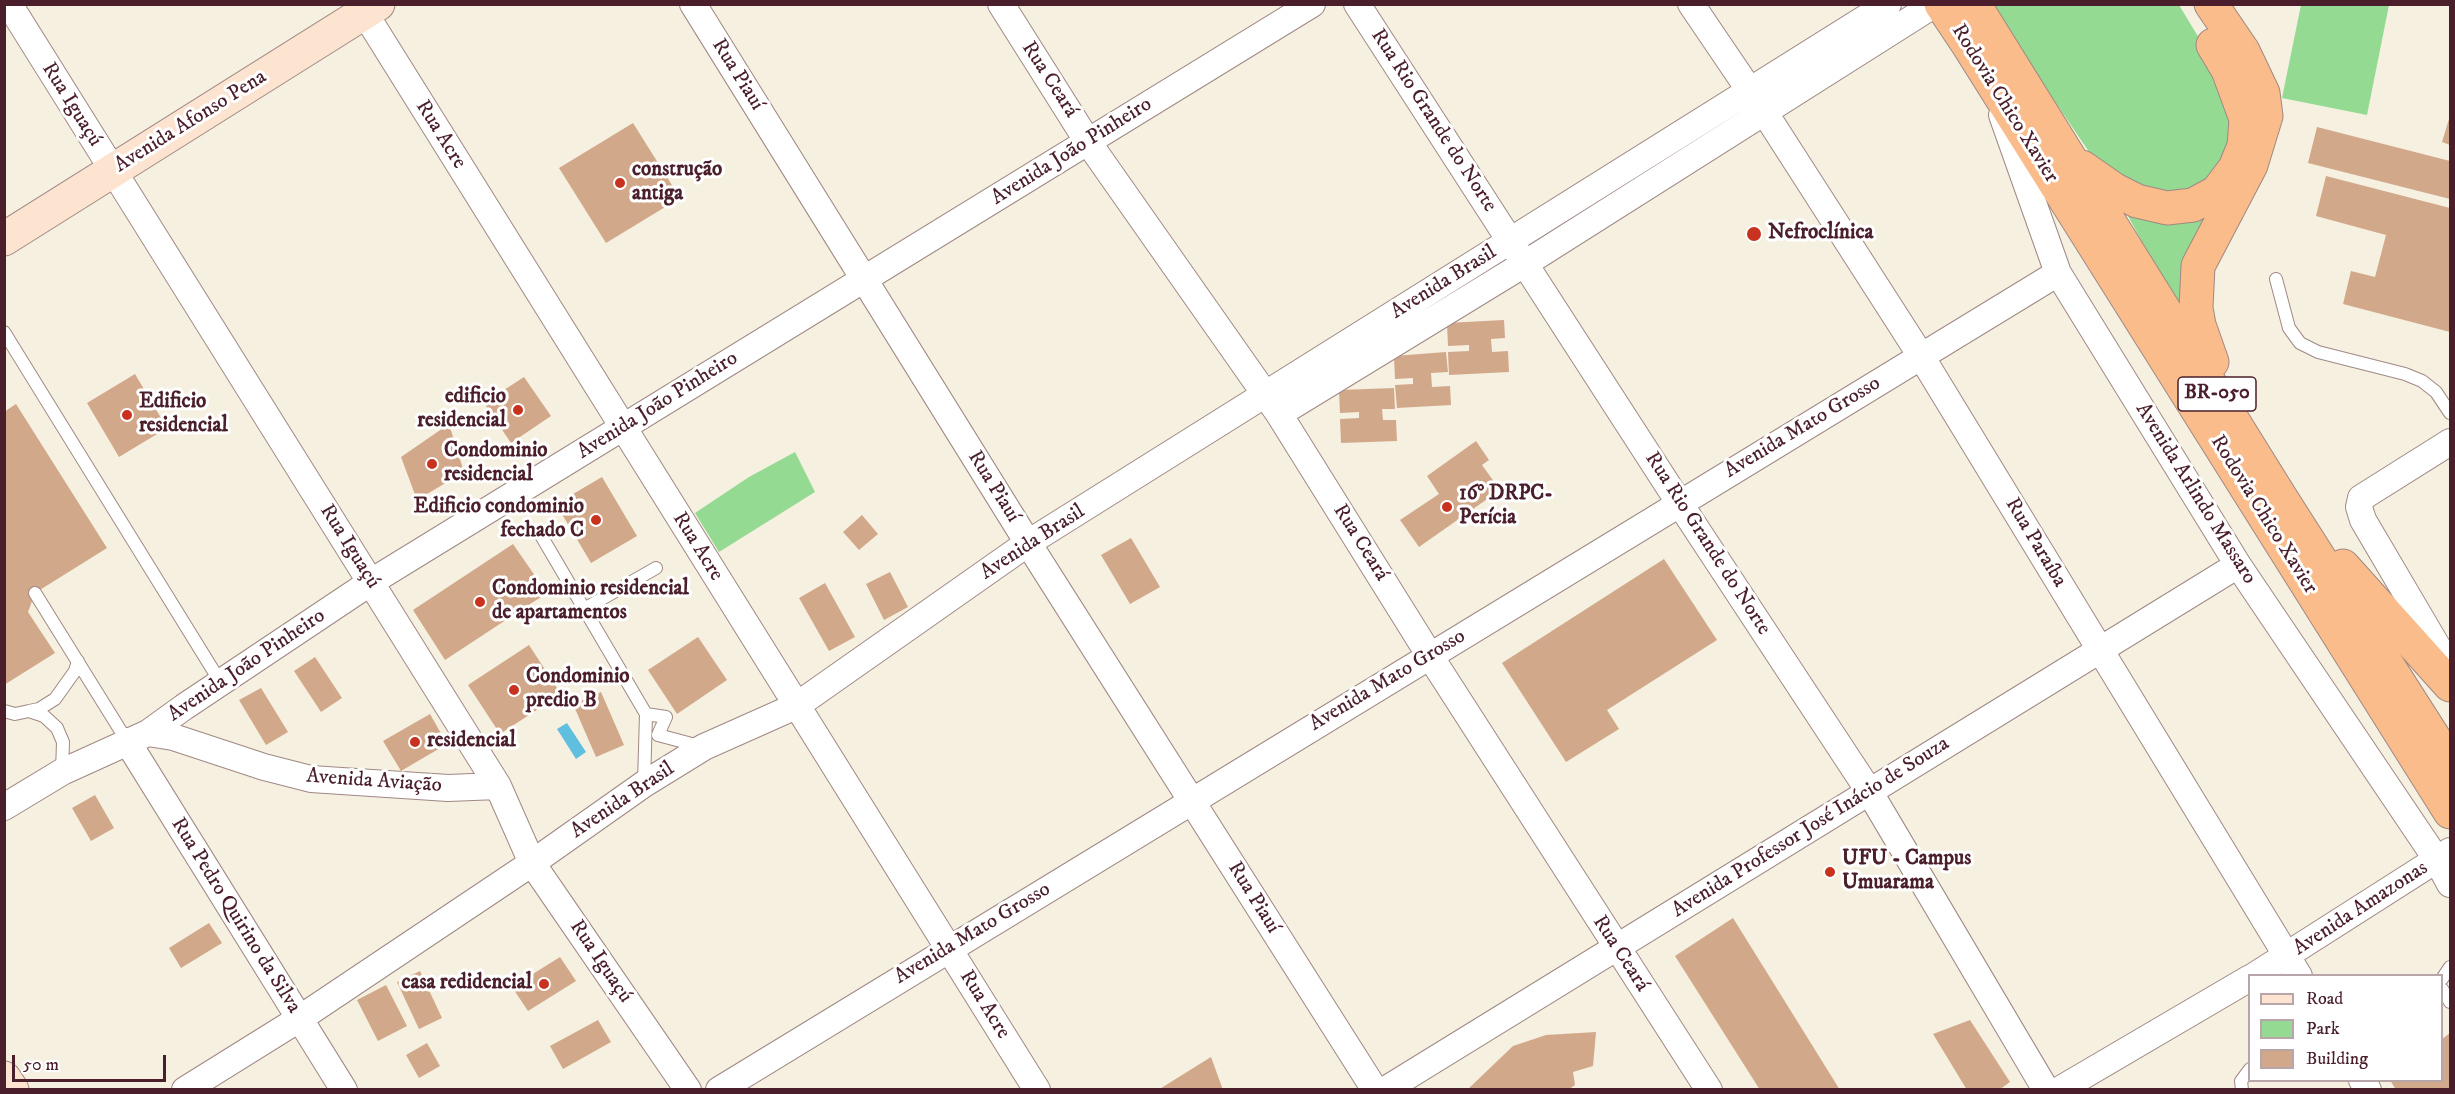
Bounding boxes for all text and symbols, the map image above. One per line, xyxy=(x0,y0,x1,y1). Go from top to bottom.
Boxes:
street label: Rodovia Chico Xavier xyxy=(1945,20,2063,188)
street label: Rua Rio Grande do Norte xyxy=(1364,25,1502,217)
street label: Rua Piauí xyxy=(705,35,769,115)
street label: Rua Ceará xyxy=(1015,37,1083,123)
street label: Rua Iguaçú xyxy=(35,58,107,152)
street label: Avenida Afonso Pena xyxy=(110,65,272,179)
street label: Avenida João Pinheiro xyxy=(987,92,1157,212)
street label: Rua Acre xyxy=(409,96,471,174)
place label: construção antiga xyxy=(632,158,722,208)
marker: construção antiga xyxy=(613,176,627,190)
place label: Nefroclínica xyxy=(1768,221,1873,247)
marker: Nefroclínica xyxy=(1745,225,1763,243)
street label: Avenida Brasil xyxy=(1387,241,1501,325)
street label: Avenida João Pinheiro xyxy=(573,346,743,466)
street label: Avenida Mato Grosso xyxy=(1720,371,1886,485)
road number: BR-050 xyxy=(2178,377,2256,411)
place label: edificio residencial xyxy=(417,385,506,435)
place label: Edificio residencial xyxy=(139,390,228,440)
street label: Avenida Arlindo Massaro xyxy=(2129,399,2261,589)
marker: edificio residencial xyxy=(511,403,525,417)
marker: Edificio residencial xyxy=(120,408,134,422)
street label: Rodovia Chico Xavier xyxy=(2204,431,2322,599)
place label: Condominio residencial xyxy=(444,439,548,489)
street label: Rua Piauí xyxy=(961,447,1025,527)
street label: Rua Rio Grande do Norte xyxy=(1638,448,1776,640)
marker: Condominio residencial xyxy=(425,457,439,471)
place label: 16° DRPC- Perícia xyxy=(1459,482,1553,532)
street label: Rua Paraíba xyxy=(1999,494,2071,592)
place label: Edificio condominio fechado C xyxy=(414,495,584,545)
street label: Rua Iguaçú xyxy=(313,500,385,594)
street label: Avenida Brasil xyxy=(976,500,1090,586)
street label: Rua Ceará xyxy=(1327,500,1393,586)
marker: 16° DRPC- Perícia xyxy=(1440,500,1454,514)
street label: Rua Acre xyxy=(666,508,728,586)
marker: Edificio condominio fechado C xyxy=(589,513,603,527)
place label: Condominio residencial de apartamentos xyxy=(492,577,689,627)
marker: Condominio residencial de apartamentos xyxy=(473,595,487,609)
street label: Avenida João Pinheiro xyxy=(163,604,331,728)
street label: Avenida Mato Grosso xyxy=(1305,624,1471,738)
place label: Condominio predio B xyxy=(526,665,630,715)
marker: Condominio predio B xyxy=(507,683,521,697)
place label: residencial xyxy=(427,729,516,755)
street label: Avenida Professor José Inácio de Souza xyxy=(1668,732,1954,924)
marker: residencial xyxy=(408,735,422,749)
street label: Avenida Brasil xyxy=(566,757,680,845)
street label: Avenida Aviação xyxy=(305,765,443,799)
street label: Rua Pedro Quirino da Silva xyxy=(164,814,306,1018)
place label: UFU - Campus Umuarama xyxy=(1842,847,1971,897)
street label: Avenida Amazonas xyxy=(2289,856,2433,962)
street label: Rua Piauí xyxy=(1221,858,1285,938)
marker: UFU - Campus Umuarama xyxy=(1823,865,1837,879)
street label: Avenida Mato Grosso xyxy=(890,877,1056,991)
street label: Rua Ceará xyxy=(1586,911,1654,997)
street label: Rua Iguaçú xyxy=(563,916,637,1008)
street label: Rua Acre xyxy=(953,966,1015,1044)
place label: casa redidencial xyxy=(401,971,532,997)
legend xyxy=(2248,974,2443,1082)
marker: casa redidencial xyxy=(537,977,551,991)
text: Road xyxy=(2306,988,2343,1010)
text: Park xyxy=(2306,1018,2340,1040)
scale bar xyxy=(15,1043,170,1081)
text: Building xyxy=(2306,1048,2368,1070)
text: 50 m xyxy=(23,1054,59,1076)

